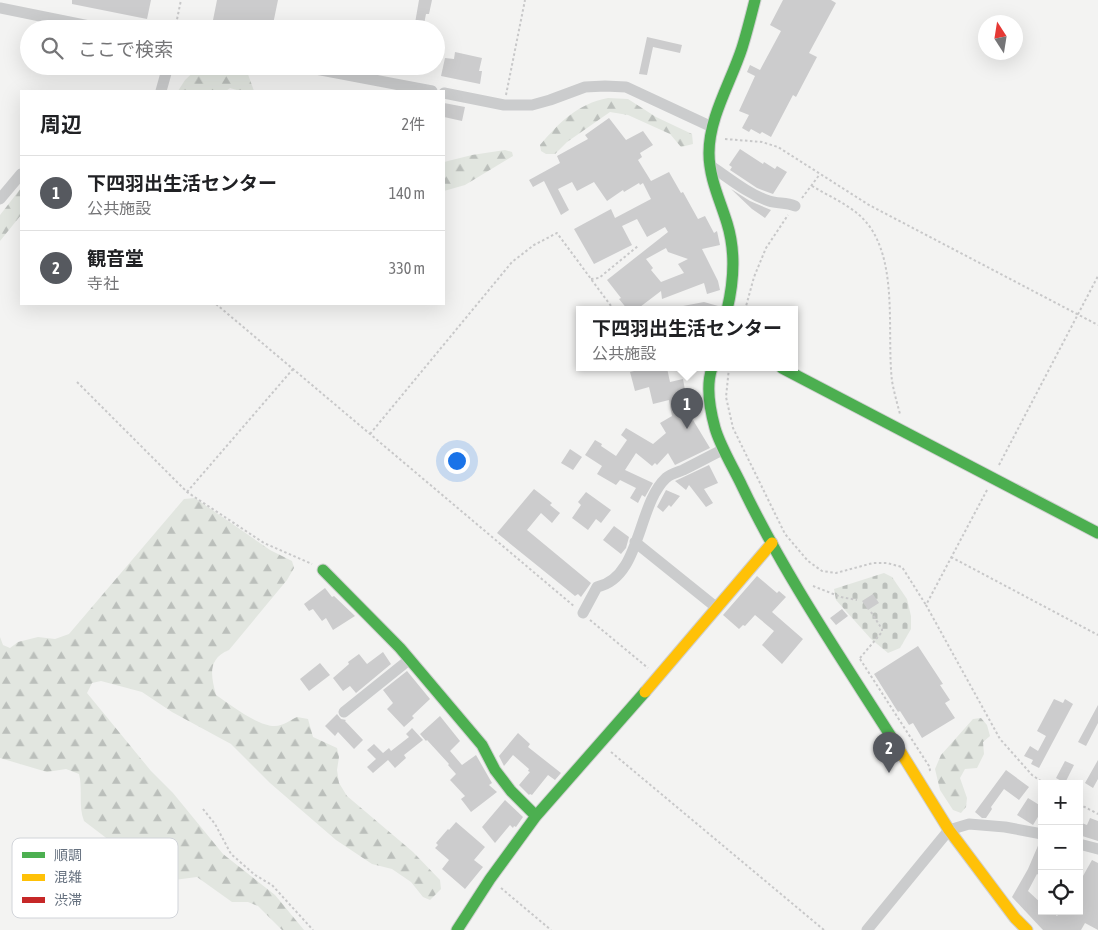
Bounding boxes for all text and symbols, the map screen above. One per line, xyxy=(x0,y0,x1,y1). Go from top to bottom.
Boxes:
north arrow xyxy=(978,15,1023,60)
search box xyxy=(20,20,445,75)
icon: search xyxy=(38,34,66,62)
text: ここで検索 xyxy=(78,38,173,60)
text: 周辺 xyxy=(40,112,82,136)
text: 2件 xyxy=(401,115,425,133)
text: 下四羽出生活センター xyxy=(87,172,277,194)
text: 1 xyxy=(52,184,60,202)
text: 140 m xyxy=(389,184,425,202)
text: 公共施設 xyxy=(87,199,151,217)
text: 観音堂 xyxy=(87,247,144,269)
text: 2 xyxy=(52,259,60,277)
text: 330 m xyxy=(389,259,425,277)
text: 寺社 xyxy=(87,274,119,292)
popup xyxy=(576,306,798,371)
text: 下四羽出生活センター xyxy=(592,317,782,339)
text: 公共施設 xyxy=(592,344,656,362)
pin: 1 xyxy=(671,388,703,429)
your location xyxy=(444,448,470,474)
pin: 2 xyxy=(873,732,905,773)
map controls xyxy=(1038,780,1083,915)
button: + xyxy=(1038,780,1083,825)
button: − xyxy=(1038,825,1083,870)
legend xyxy=(12,838,178,918)
text: 順調 xyxy=(54,847,82,863)
text: 混雑 xyxy=(54,869,82,885)
button: locate xyxy=(1038,870,1083,915)
text: 渋滞 xyxy=(54,892,82,908)

